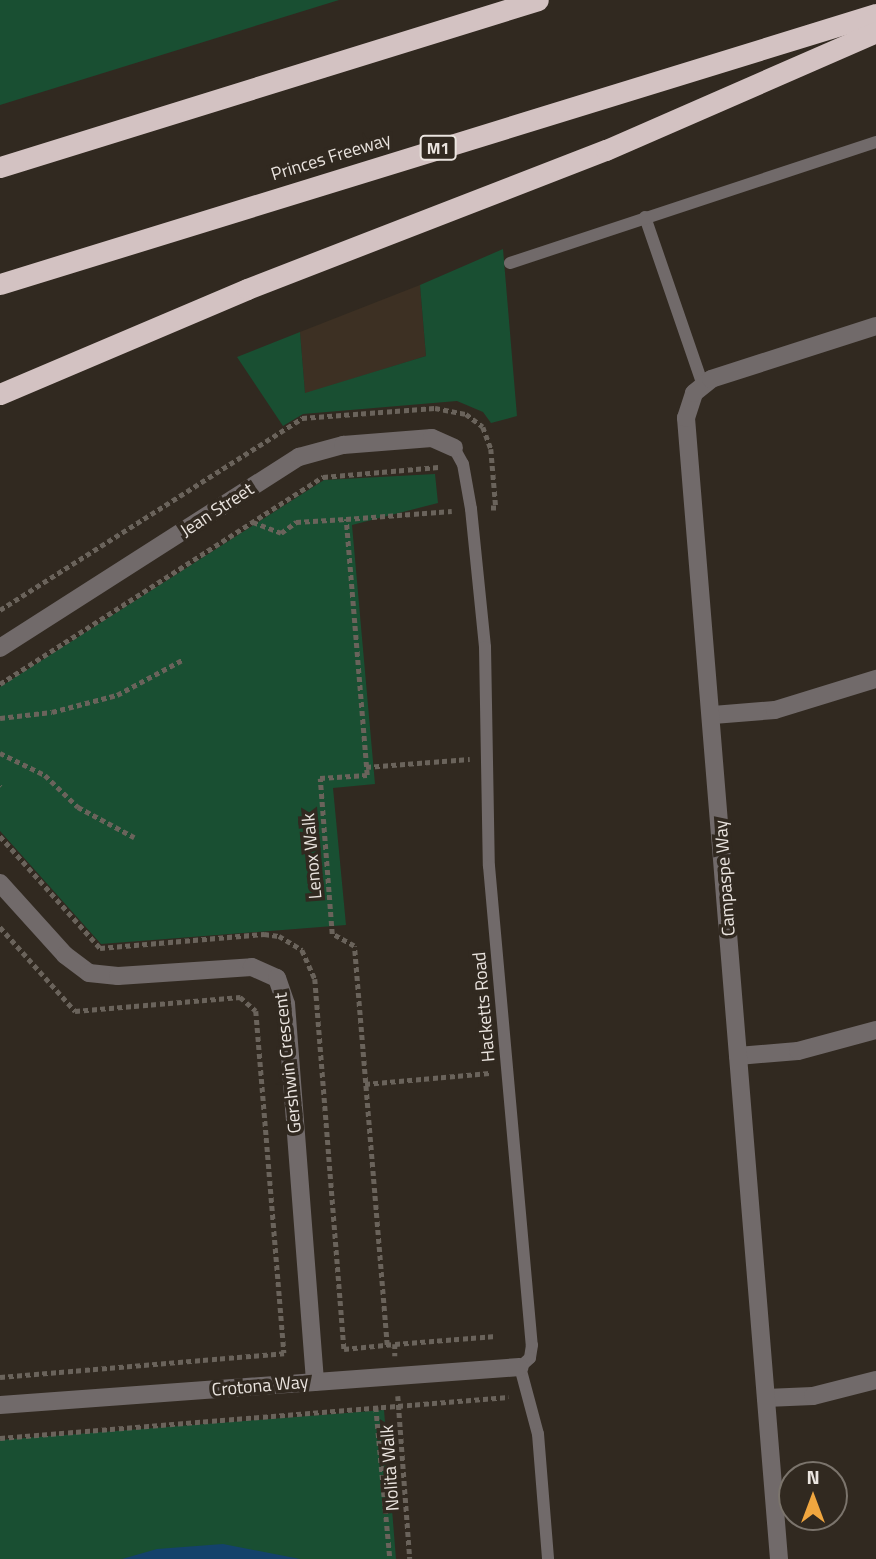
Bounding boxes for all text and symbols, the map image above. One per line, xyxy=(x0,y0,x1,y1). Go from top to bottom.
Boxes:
street label: Princes Freeway xyxy=(268,129,394,185)
road number: M1 xyxy=(419,136,457,160)
street label: Jean Street xyxy=(176,478,258,542)
street label: Lenox Walk xyxy=(297,812,327,900)
street label: Campaspe Way xyxy=(710,819,740,937)
street label: Hacketts Road xyxy=(468,951,500,1063)
street label: Gershwin Crescent xyxy=(270,991,306,1135)
street label: Crotona Way xyxy=(211,1371,309,1401)
street label: Nolita Walk xyxy=(376,1424,404,1512)
north arrow xyxy=(778,1461,848,1531)
text: N xyxy=(806,1462,820,1491)

